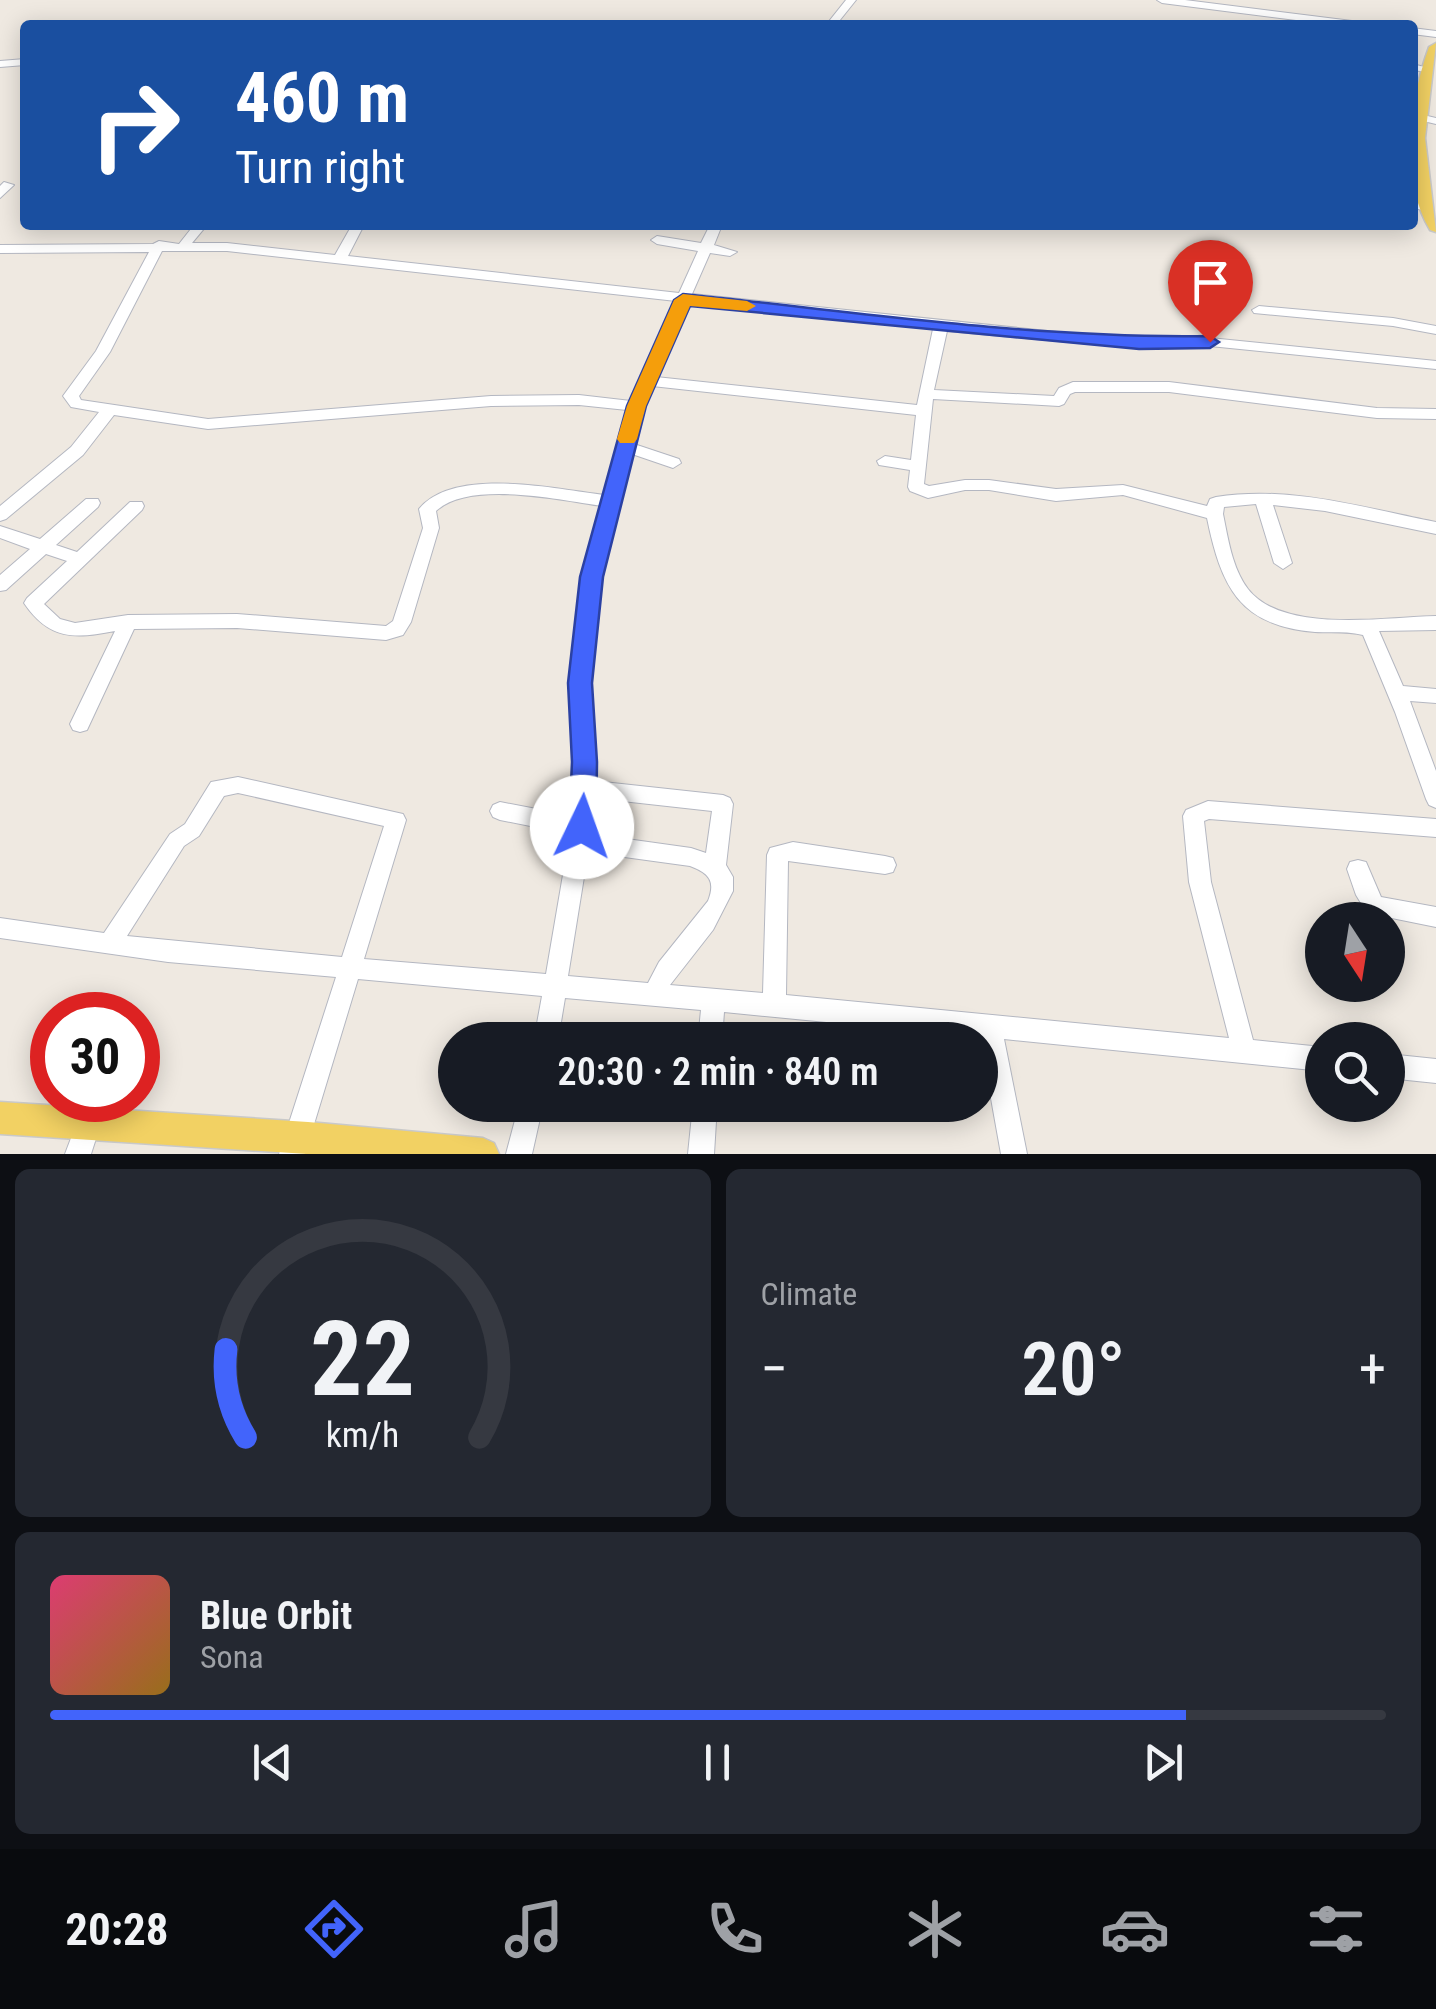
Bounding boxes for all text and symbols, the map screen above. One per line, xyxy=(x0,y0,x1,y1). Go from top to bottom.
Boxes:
text: 460 m xyxy=(235,57,409,139)
icon: right xyxy=(70,60,200,190)
text: Turn right xyxy=(235,141,405,194)
pin xyxy=(1168,240,1253,343)
icon: arrive xyxy=(1183,255,1238,310)
position arrow xyxy=(530,775,634,879)
north arrow xyxy=(1305,902,1405,1002)
map controls xyxy=(1305,902,1405,1122)
speed limit sign: 30 xyxy=(30,992,160,1122)
button: search xyxy=(1305,1022,1405,1122)
text: 20:30 · 2 min · 840 m xyxy=(558,1050,878,1094)
text: Climate xyxy=(761,1275,857,1313)
text: 22 xyxy=(310,1299,415,1420)
text: 20° xyxy=(1021,1325,1126,1413)
text: − xyxy=(761,1337,788,1401)
text: + xyxy=(1359,1337,1386,1401)
text: km/h xyxy=(326,1414,400,1456)
text: Blue Orbit xyxy=(200,1594,352,1638)
text: Sona xyxy=(200,1638,263,1676)
icon: previous xyxy=(245,1735,300,1790)
icon: pause xyxy=(690,1735,745,1790)
icon: next xyxy=(1136,1735,1191,1790)
icon: directions xyxy=(299,1894,369,1964)
icon: music xyxy=(499,1894,569,1964)
icon: phone xyxy=(700,1894,770,1964)
icon: climate xyxy=(900,1894,970,1964)
icon: car xyxy=(1100,1894,1170,1964)
icon: filters xyxy=(1301,1894,1371,1964)
text: 20:28 xyxy=(65,1903,168,1956)

